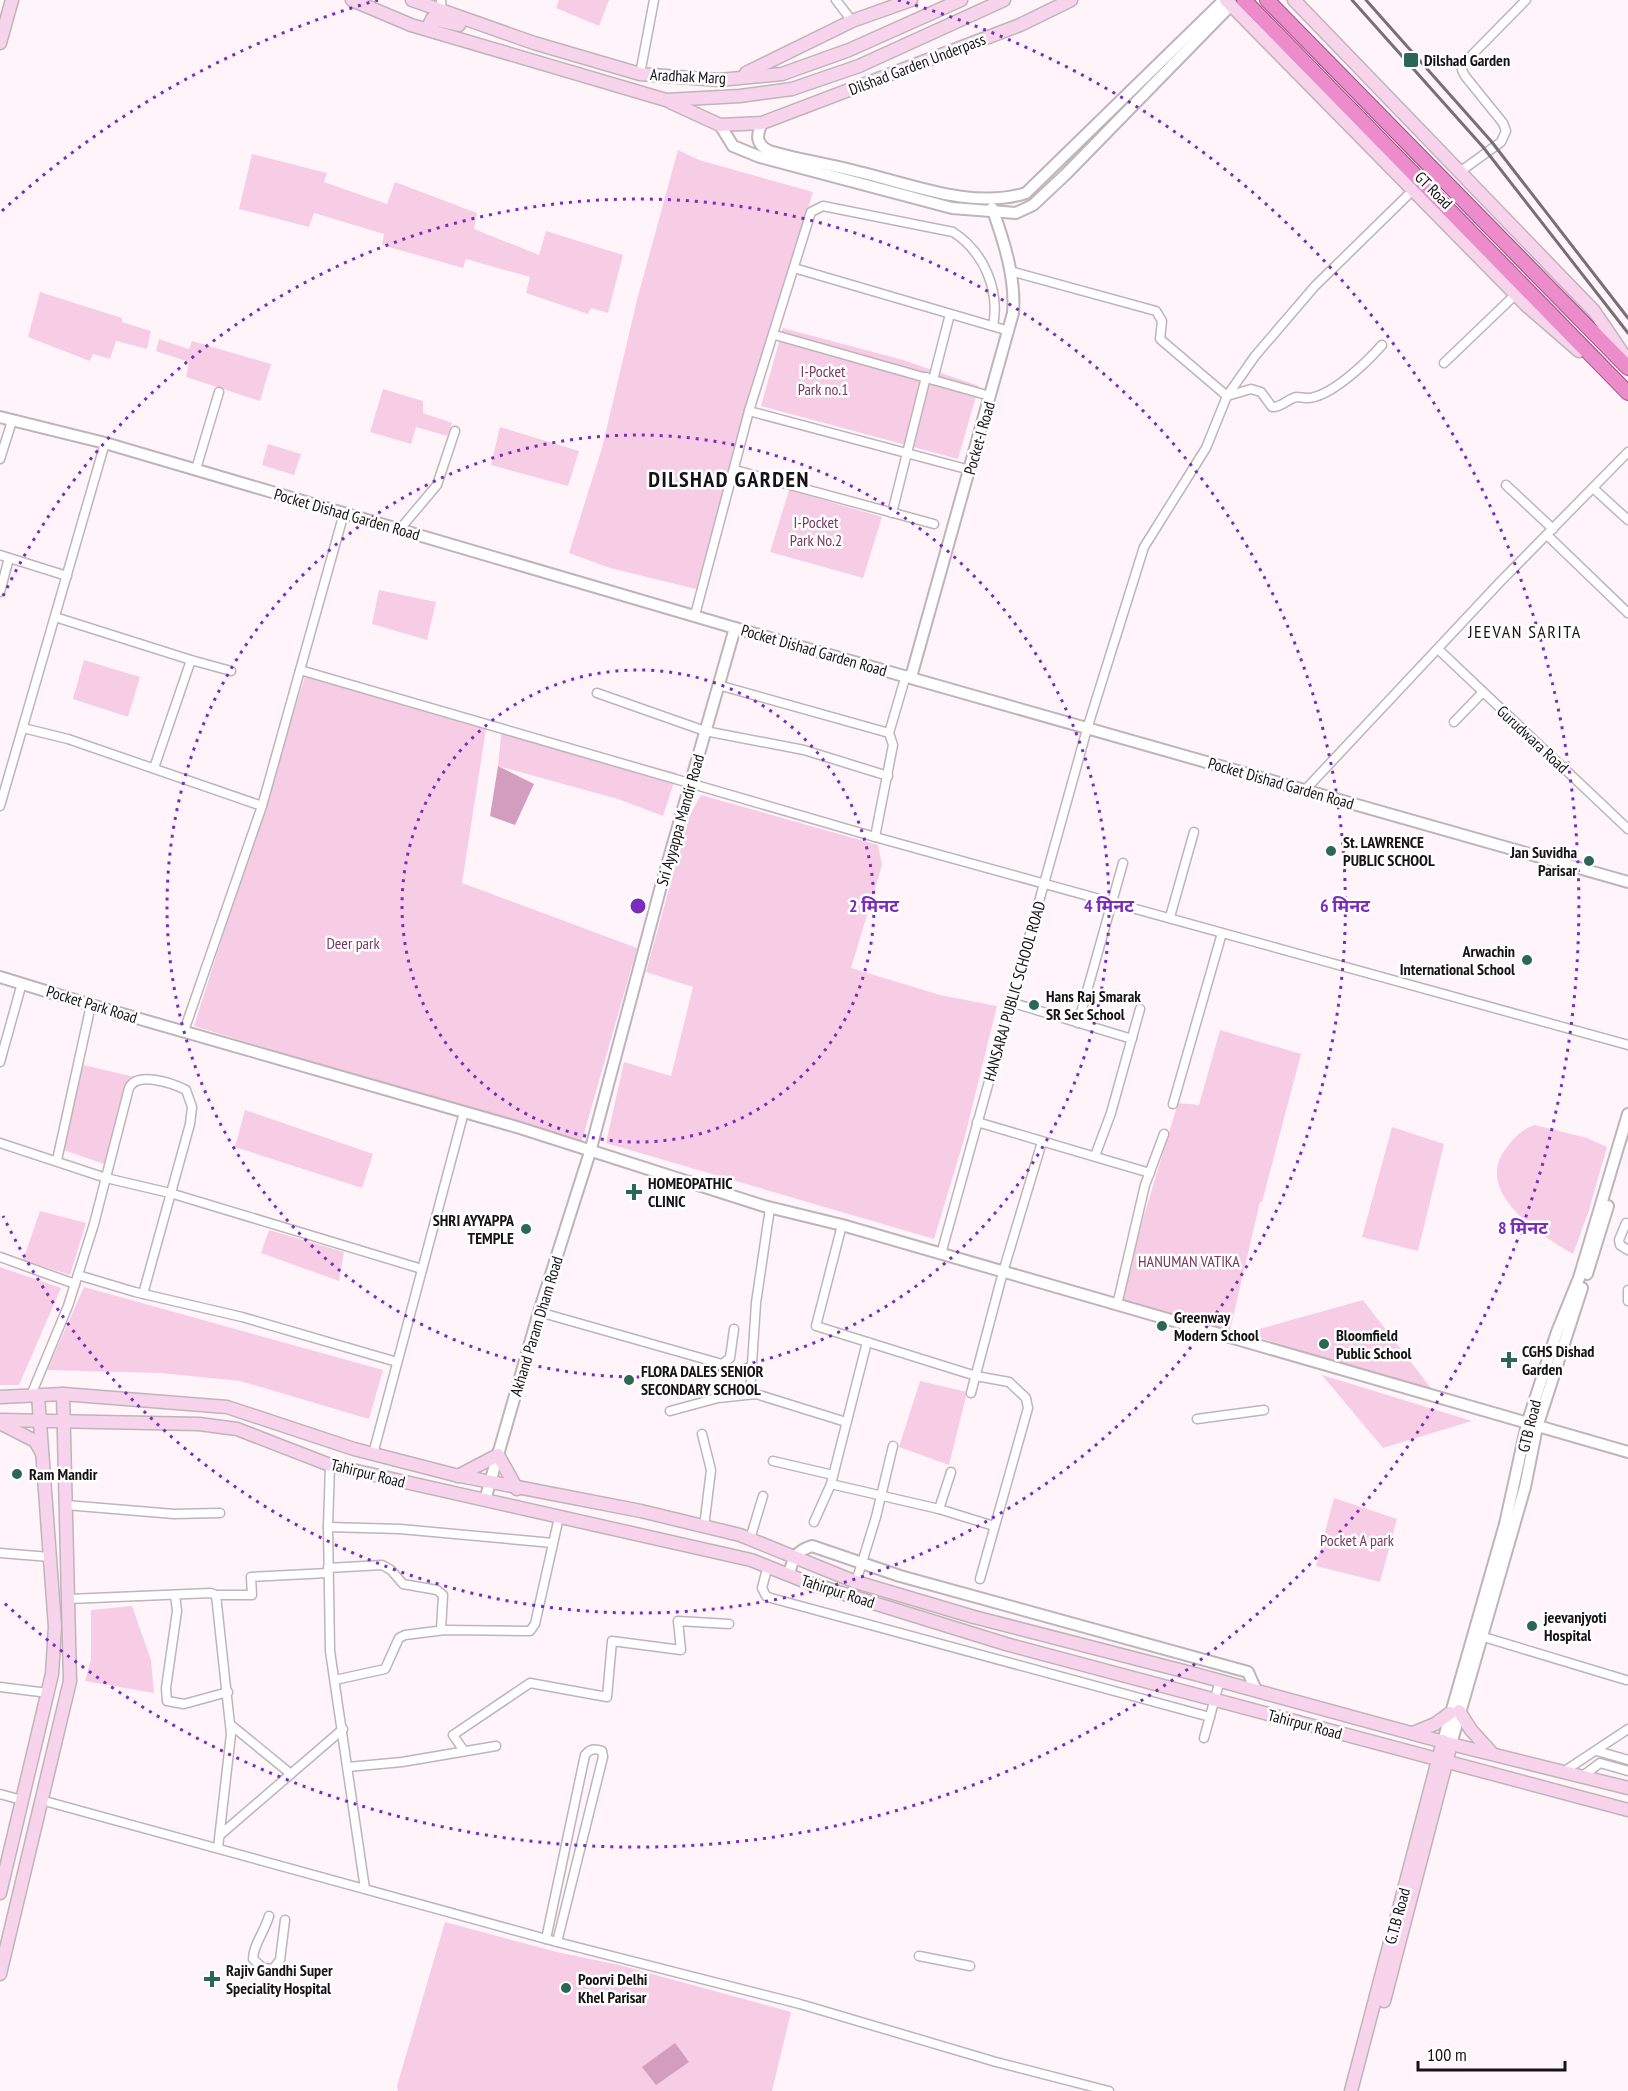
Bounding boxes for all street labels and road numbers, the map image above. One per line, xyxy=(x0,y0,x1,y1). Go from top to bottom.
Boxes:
street label: Dilshad Garden Underpass xyxy=(846,29,988,99)
street label: Aradhak Marg xyxy=(650,64,726,88)
street label: GT Road xyxy=(1411,167,1457,213)
street label: Pocket-I Road xyxy=(959,399,999,477)
street label: Pocket Dishad Garden Road xyxy=(272,484,422,544)
street label: Pocket Dishad Garden Road xyxy=(739,620,889,680)
street label: Gurudwara Road xyxy=(1493,701,1573,777)
street label: Sri Ayyappa Mandir Road xyxy=(652,752,708,888)
street label: Pocket Dishad Garden Road xyxy=(1206,753,1356,813)
street label: HANSARAJ PUBLIC SCHOOL ROAD xyxy=(979,899,1049,1083)
street label: Pocket Park Road xyxy=(44,981,140,1027)
street label: Akhand Param Dham Road xyxy=(505,1254,567,1398)
street label: GTB Road xyxy=(1513,1398,1545,1454)
street label: Tahirpur Road xyxy=(329,1454,407,1492)
street label: Tahirpur Road xyxy=(799,1570,877,1612)
street label: Tahirpur Road xyxy=(1266,1704,1344,1744)
street label: G.T.B Road xyxy=(1380,1886,1414,1946)

